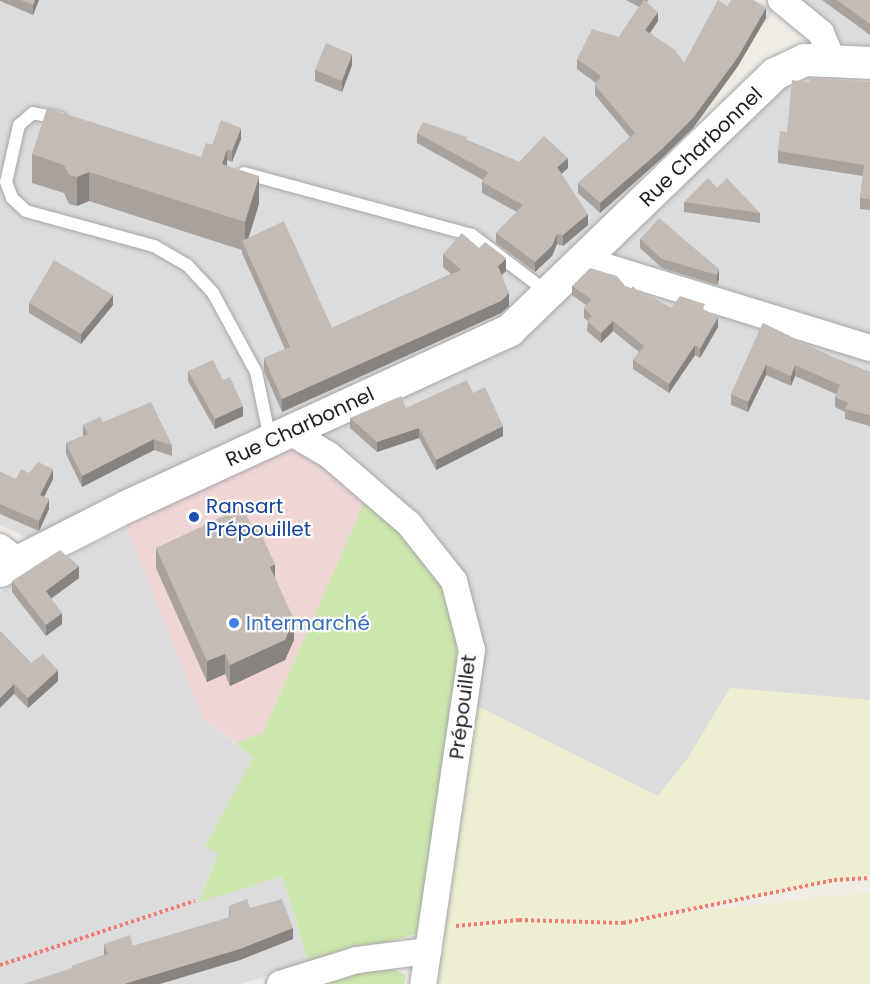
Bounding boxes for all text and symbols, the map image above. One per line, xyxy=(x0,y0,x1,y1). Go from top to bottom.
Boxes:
street label: Rue Charbonnel xyxy=(635,82,767,212)
street label: Rue Charbonnel xyxy=(222,382,378,472)
place label: Ransart Prépouillet xyxy=(206,494,311,541)
marker: Ransart Prépouillet xyxy=(187,510,201,524)
place label: Intermarché xyxy=(246,611,370,635)
marker: Intermarché xyxy=(227,616,241,630)
street label: Prépouillet xyxy=(445,653,481,761)

